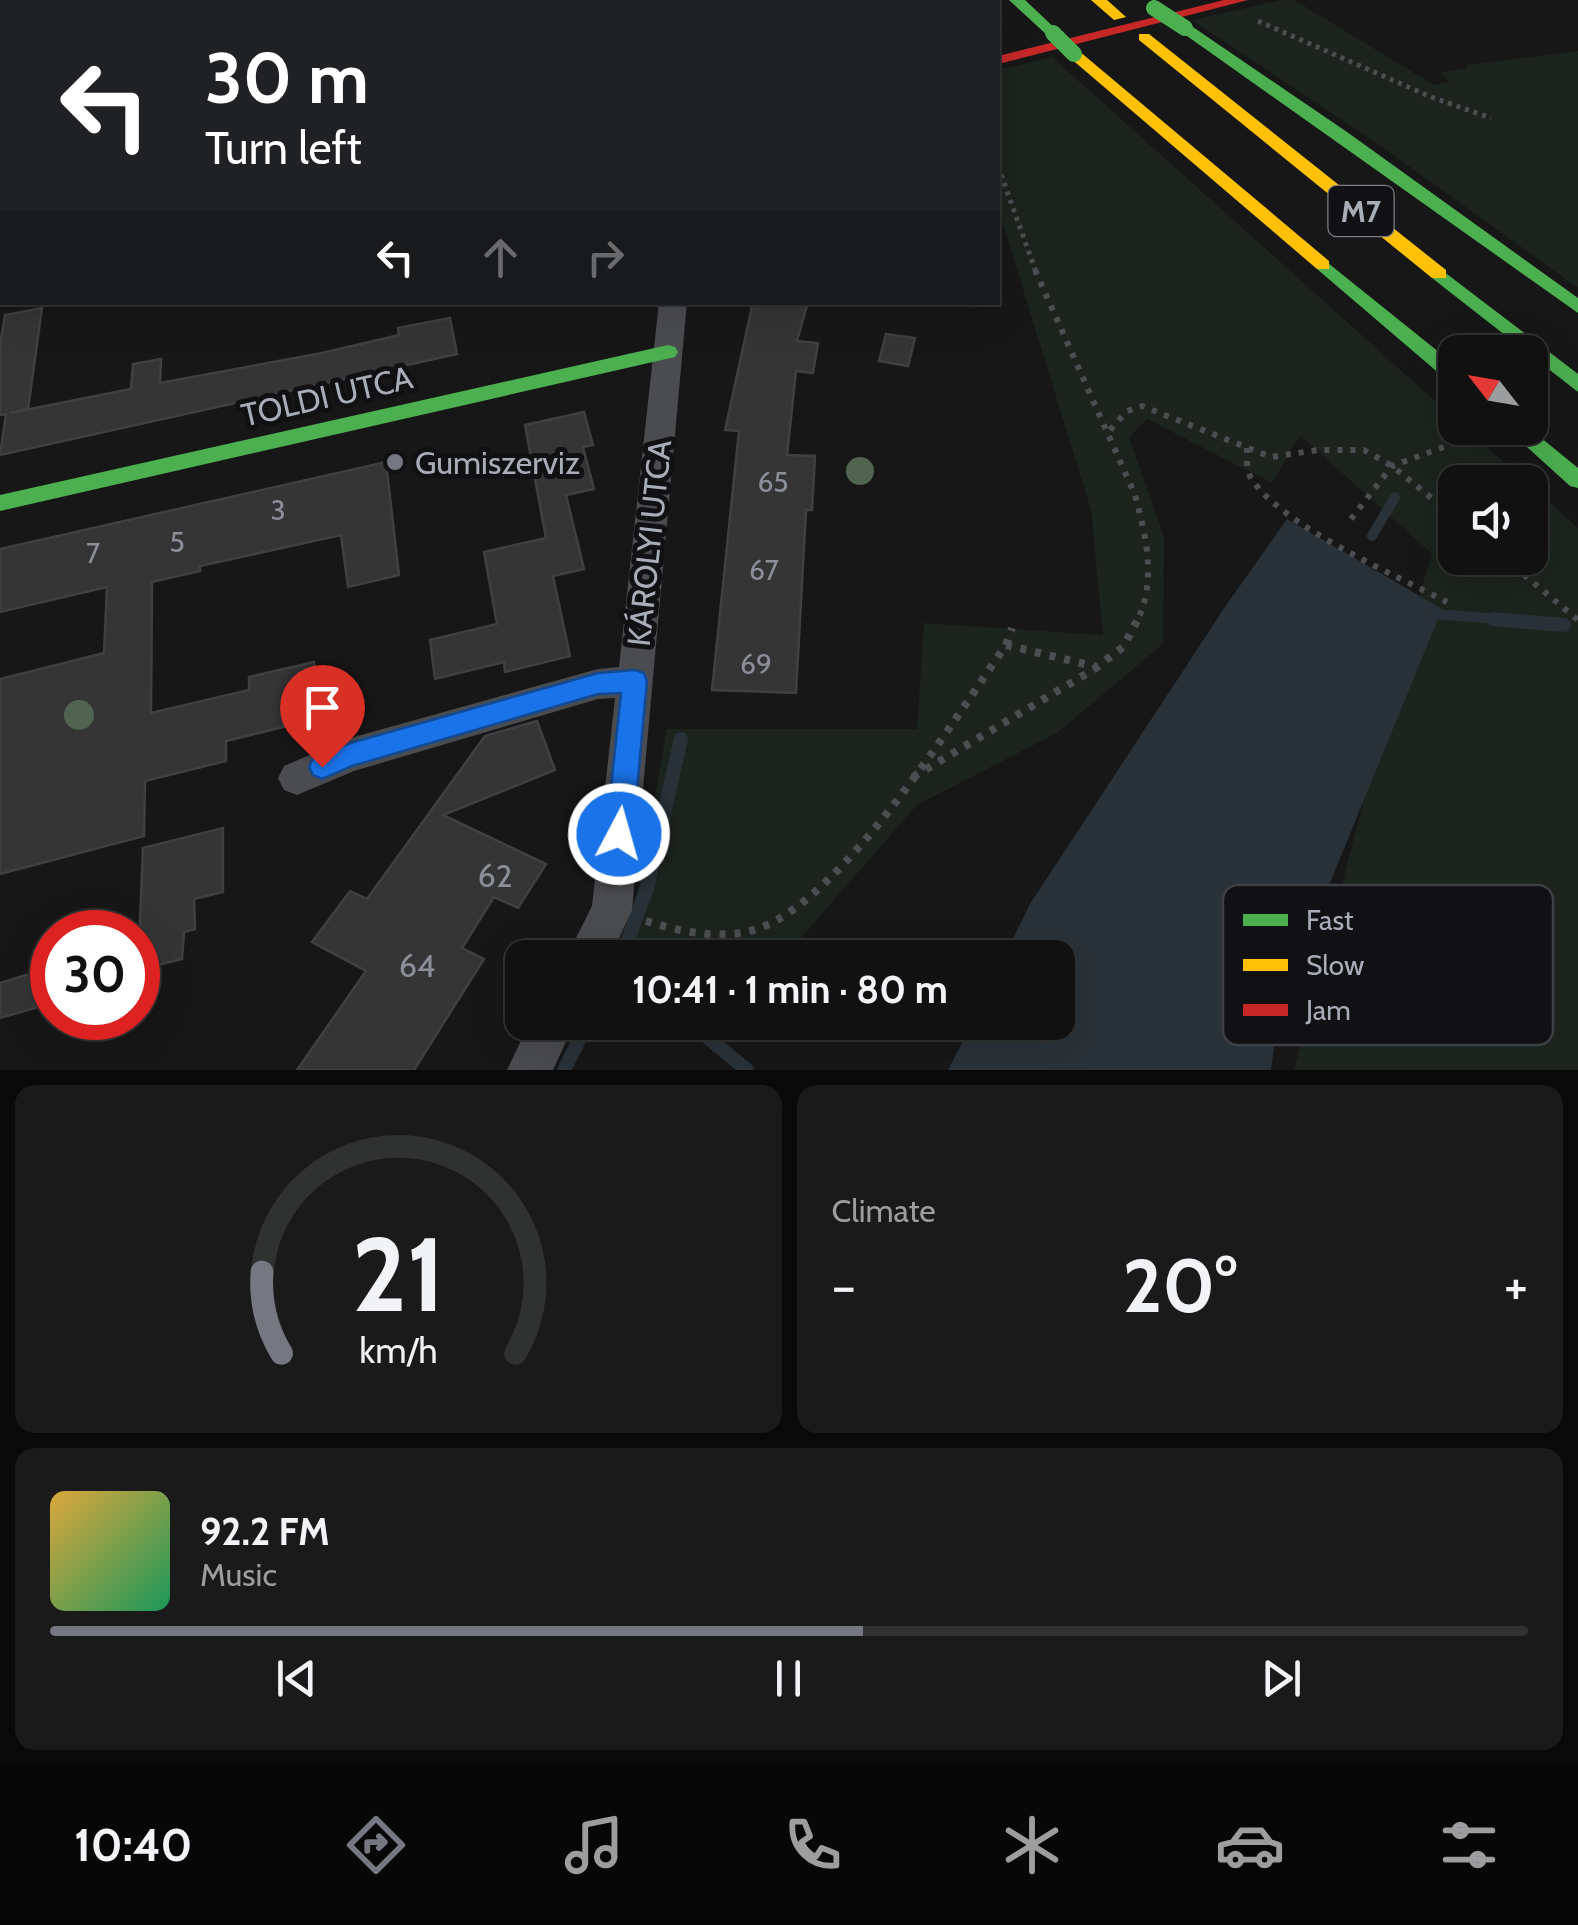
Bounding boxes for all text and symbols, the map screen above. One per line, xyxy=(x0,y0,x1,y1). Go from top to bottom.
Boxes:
text: 30 m xyxy=(205,35,369,121)
icon: left xyxy=(40,40,170,170)
text: Turn left xyxy=(205,121,362,175)
road number: M7 xyxy=(1328,186,1394,236)
icon: left xyxy=(368,230,423,285)
icon: ahead xyxy=(473,230,528,285)
icon: right xyxy=(578,230,633,285)
north arrow xyxy=(1438,335,1548,445)
map controls xyxy=(1438,335,1548,575)
street label: TOLDI UTCA xyxy=(238,357,417,435)
street label: KÁROLYI UTCA xyxy=(619,438,679,648)
place label: Gumiszerviz xyxy=(415,443,580,482)
marker: Gumiszerviz xyxy=(384,451,406,473)
house number: 65 xyxy=(757,465,789,499)
button: sound xyxy=(1438,465,1548,575)
house number: 3 xyxy=(270,493,286,527)
house number: 5 xyxy=(169,525,185,559)
house number: 7 xyxy=(86,536,100,570)
house number: 67 xyxy=(749,553,779,587)
house number: 69 xyxy=(740,647,772,681)
pin xyxy=(280,665,365,768)
icon: arrive xyxy=(295,680,350,735)
position arrow xyxy=(567,782,671,886)
house number: 62 xyxy=(478,856,512,895)
legend xyxy=(1223,885,1553,1045)
text: Fast xyxy=(1306,903,1354,937)
speed limit sign: 30 xyxy=(30,910,160,1040)
house number: 64 xyxy=(399,946,435,985)
text: Slow xyxy=(1306,948,1364,982)
text: 10:41 · 1 min · 80 m xyxy=(632,966,948,1013)
text: Jam xyxy=(1305,993,1351,1027)
text: Climate xyxy=(832,1191,936,1230)
text: 21 xyxy=(352,1211,445,1337)
text: 20° xyxy=(1123,1240,1237,1331)
text: − xyxy=(832,1252,856,1319)
text: + xyxy=(1504,1252,1528,1319)
text: km/h xyxy=(359,1329,437,1372)
text: 92.2 FM xyxy=(200,1508,330,1555)
text: Music xyxy=(200,1555,277,1594)
icon: previous xyxy=(269,1651,324,1706)
icon: pause xyxy=(761,1651,816,1706)
icon: next xyxy=(1254,1651,1309,1706)
icon: directions xyxy=(341,1810,411,1880)
icon: music xyxy=(559,1810,629,1880)
icon: phone xyxy=(778,1810,848,1880)
icon: climate xyxy=(997,1810,1067,1880)
icon: car xyxy=(1215,1810,1285,1880)
icon: filters xyxy=(1434,1810,1504,1880)
text: 10:40 xyxy=(74,1818,192,1872)

